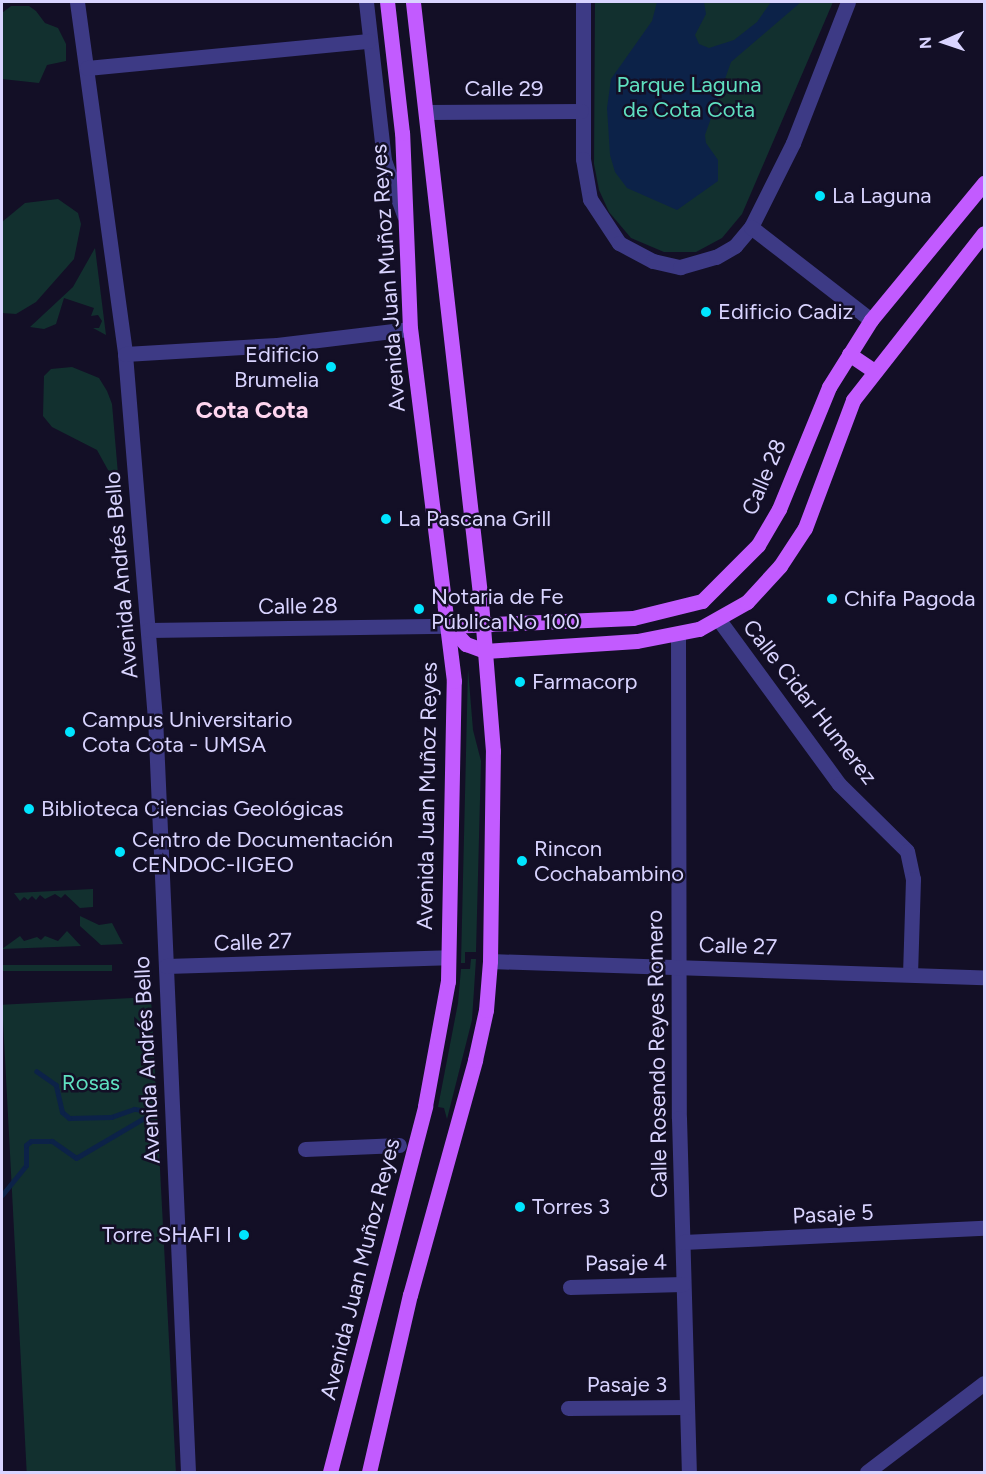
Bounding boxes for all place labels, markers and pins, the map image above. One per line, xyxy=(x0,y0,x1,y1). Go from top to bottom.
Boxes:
place label: La Laguna xyxy=(832,183,931,209)
marker: La Laguna xyxy=(813,189,827,203)
place label: Edificio Cadiz xyxy=(718,299,853,325)
marker: Edificio Cadiz xyxy=(699,305,713,319)
place label: Edificio Brumelia xyxy=(234,341,319,392)
marker: Edificio Brumelia xyxy=(324,360,338,374)
place label: La Pascana Grill xyxy=(398,506,551,532)
marker: La Pascana Grill xyxy=(379,512,393,526)
place label: Notaria de Fe Pública No 100 xyxy=(431,583,580,634)
place label: Chifa Pagoda xyxy=(844,586,975,612)
marker: Chifa Pagoda xyxy=(825,592,839,606)
marker: Notaria de Fe Pública No 100 xyxy=(412,602,426,616)
place label: Farmacorp xyxy=(532,669,638,695)
marker: Farmacorp xyxy=(513,675,527,689)
place label: Campus Universitario Cota Cota - UMSA xyxy=(82,706,292,758)
marker: Campus Universitario Cota Cota - UMSA xyxy=(63,725,77,739)
place label: Biblioteca Ciencias Geológicas xyxy=(41,796,344,822)
marker: Biblioteca Ciencias Geológicas xyxy=(22,802,36,816)
place label: Centro de Documentación CENDOC-IIGEO xyxy=(132,826,393,878)
place label: Rincon Cochabambino xyxy=(534,835,684,886)
marker: Centro de Documentación CENDOC-IIGEO xyxy=(113,845,127,859)
marker: Rincon Cochabambino xyxy=(515,854,529,868)
place label: Torres 3 xyxy=(532,1194,610,1220)
marker: Torres 3 xyxy=(513,1200,527,1214)
place label: Torre SHAFI I xyxy=(102,1222,232,1248)
marker: Torre SHAFI I xyxy=(237,1228,251,1242)

